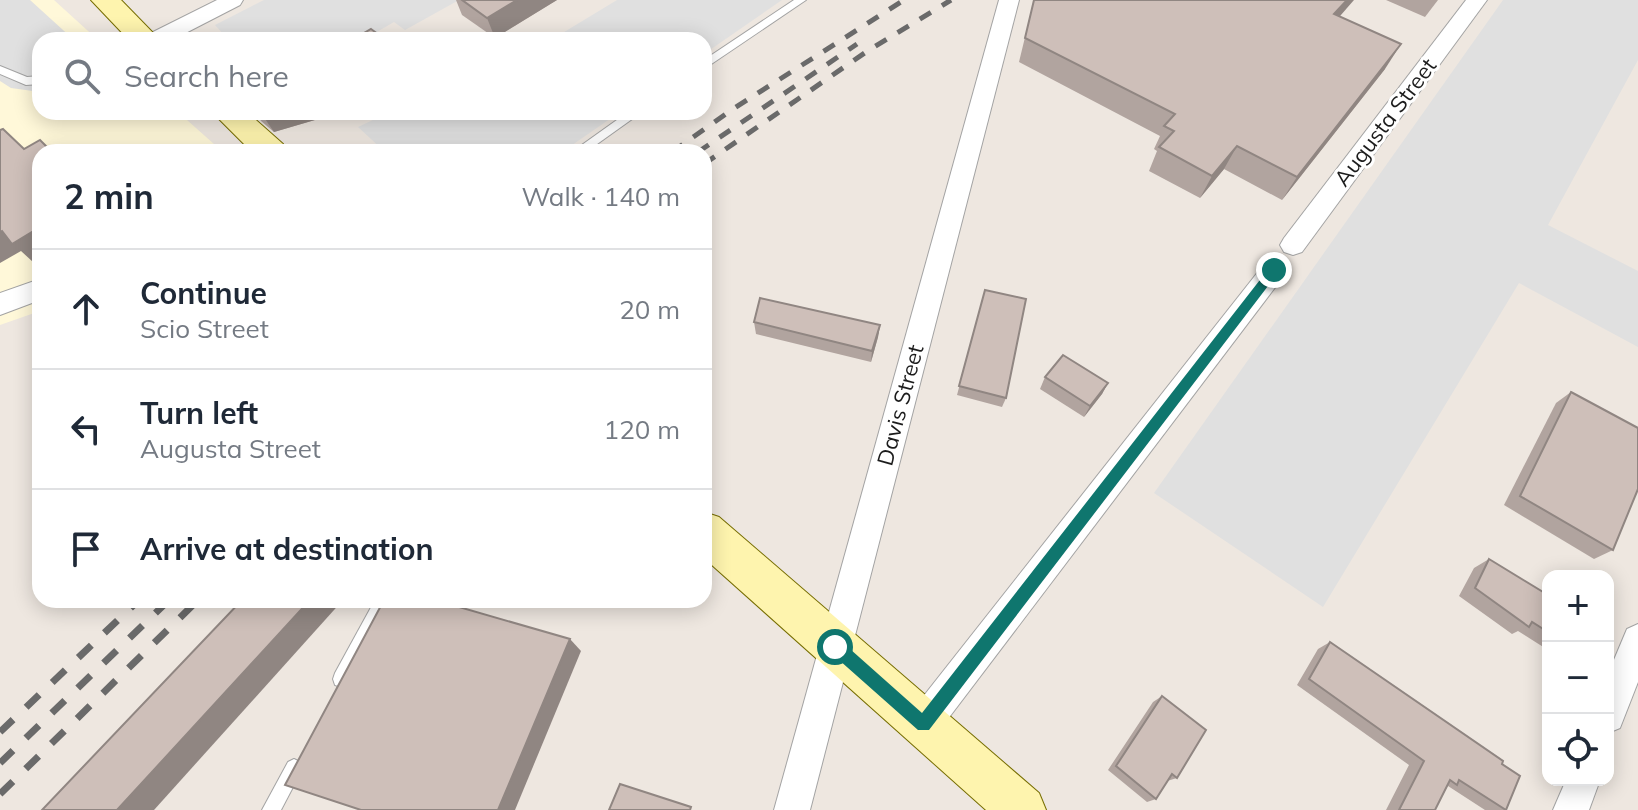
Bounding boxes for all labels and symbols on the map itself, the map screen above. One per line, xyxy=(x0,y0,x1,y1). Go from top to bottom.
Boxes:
street label: Augusta Street xyxy=(1328,52,1442,192)
route end xyxy=(1256,252,1292,288)
street label: Davis Street xyxy=(870,341,930,468)
route start xyxy=(817,629,853,665)

